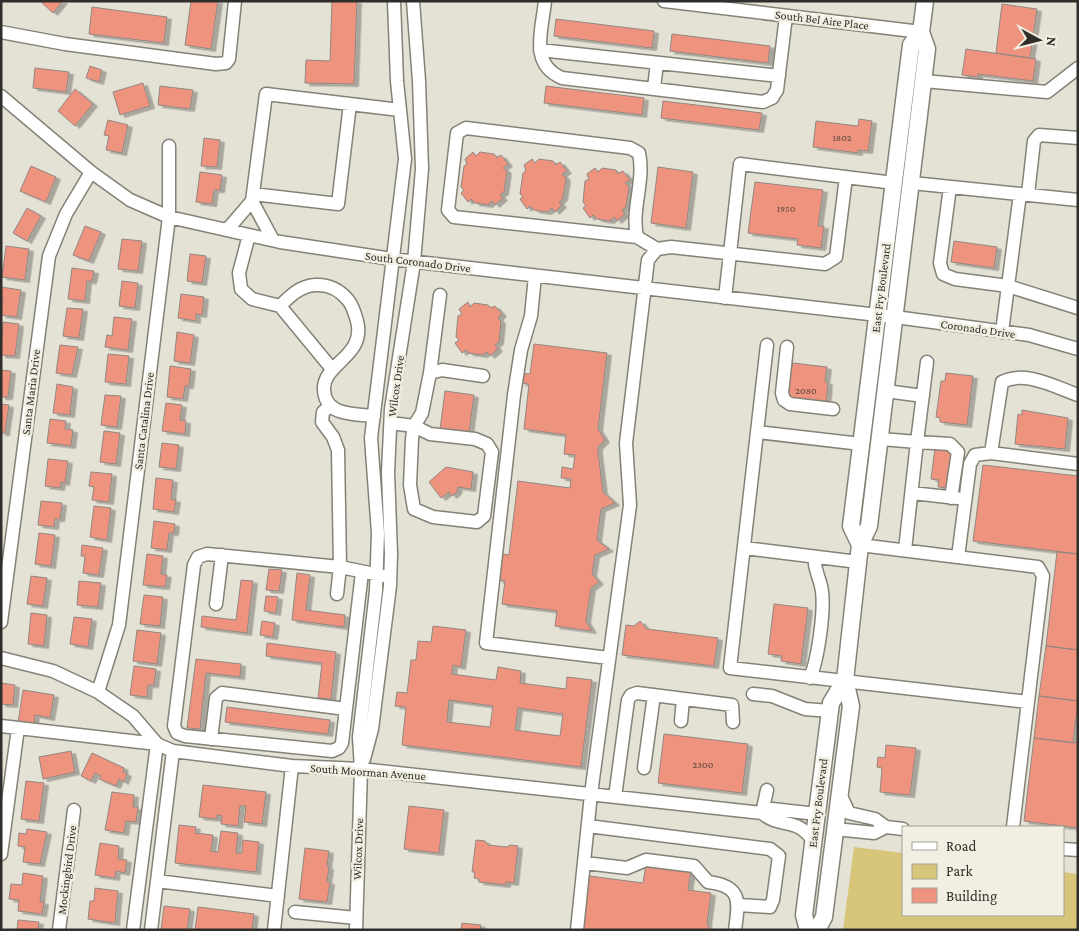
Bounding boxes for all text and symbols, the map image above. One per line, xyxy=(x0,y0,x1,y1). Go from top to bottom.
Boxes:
street label: South Bel Aire Place xyxy=(774,7,870,33)
north arrow xyxy=(1014,15,1064,65)
text: N xyxy=(1043,36,1060,48)
house number: 1802 xyxy=(832,132,852,143)
house number: 1950 xyxy=(777,203,796,214)
street label: East Fry Boulevard xyxy=(869,242,893,333)
street label: South Coronado Drive xyxy=(364,249,472,275)
street label: Coronado Drive xyxy=(940,317,1016,341)
street label: Santa Maria Drive xyxy=(19,348,43,436)
street label: Wilcox Drive xyxy=(385,354,407,418)
street label: Santa Catalina Drive xyxy=(131,372,157,470)
house number: 2080 xyxy=(795,385,817,396)
street label: East Fry Boulevard xyxy=(806,757,830,848)
house number: 2300 xyxy=(693,759,714,770)
street label: South Moorman Avenue xyxy=(310,761,426,783)
street label: Wilcox Drive xyxy=(350,818,366,880)
street label: Mockingbird Drive xyxy=(55,825,79,915)
legend xyxy=(902,826,1064,916)
text: Road xyxy=(946,838,977,854)
text: Park xyxy=(946,863,973,879)
text: Building xyxy=(946,888,997,905)

